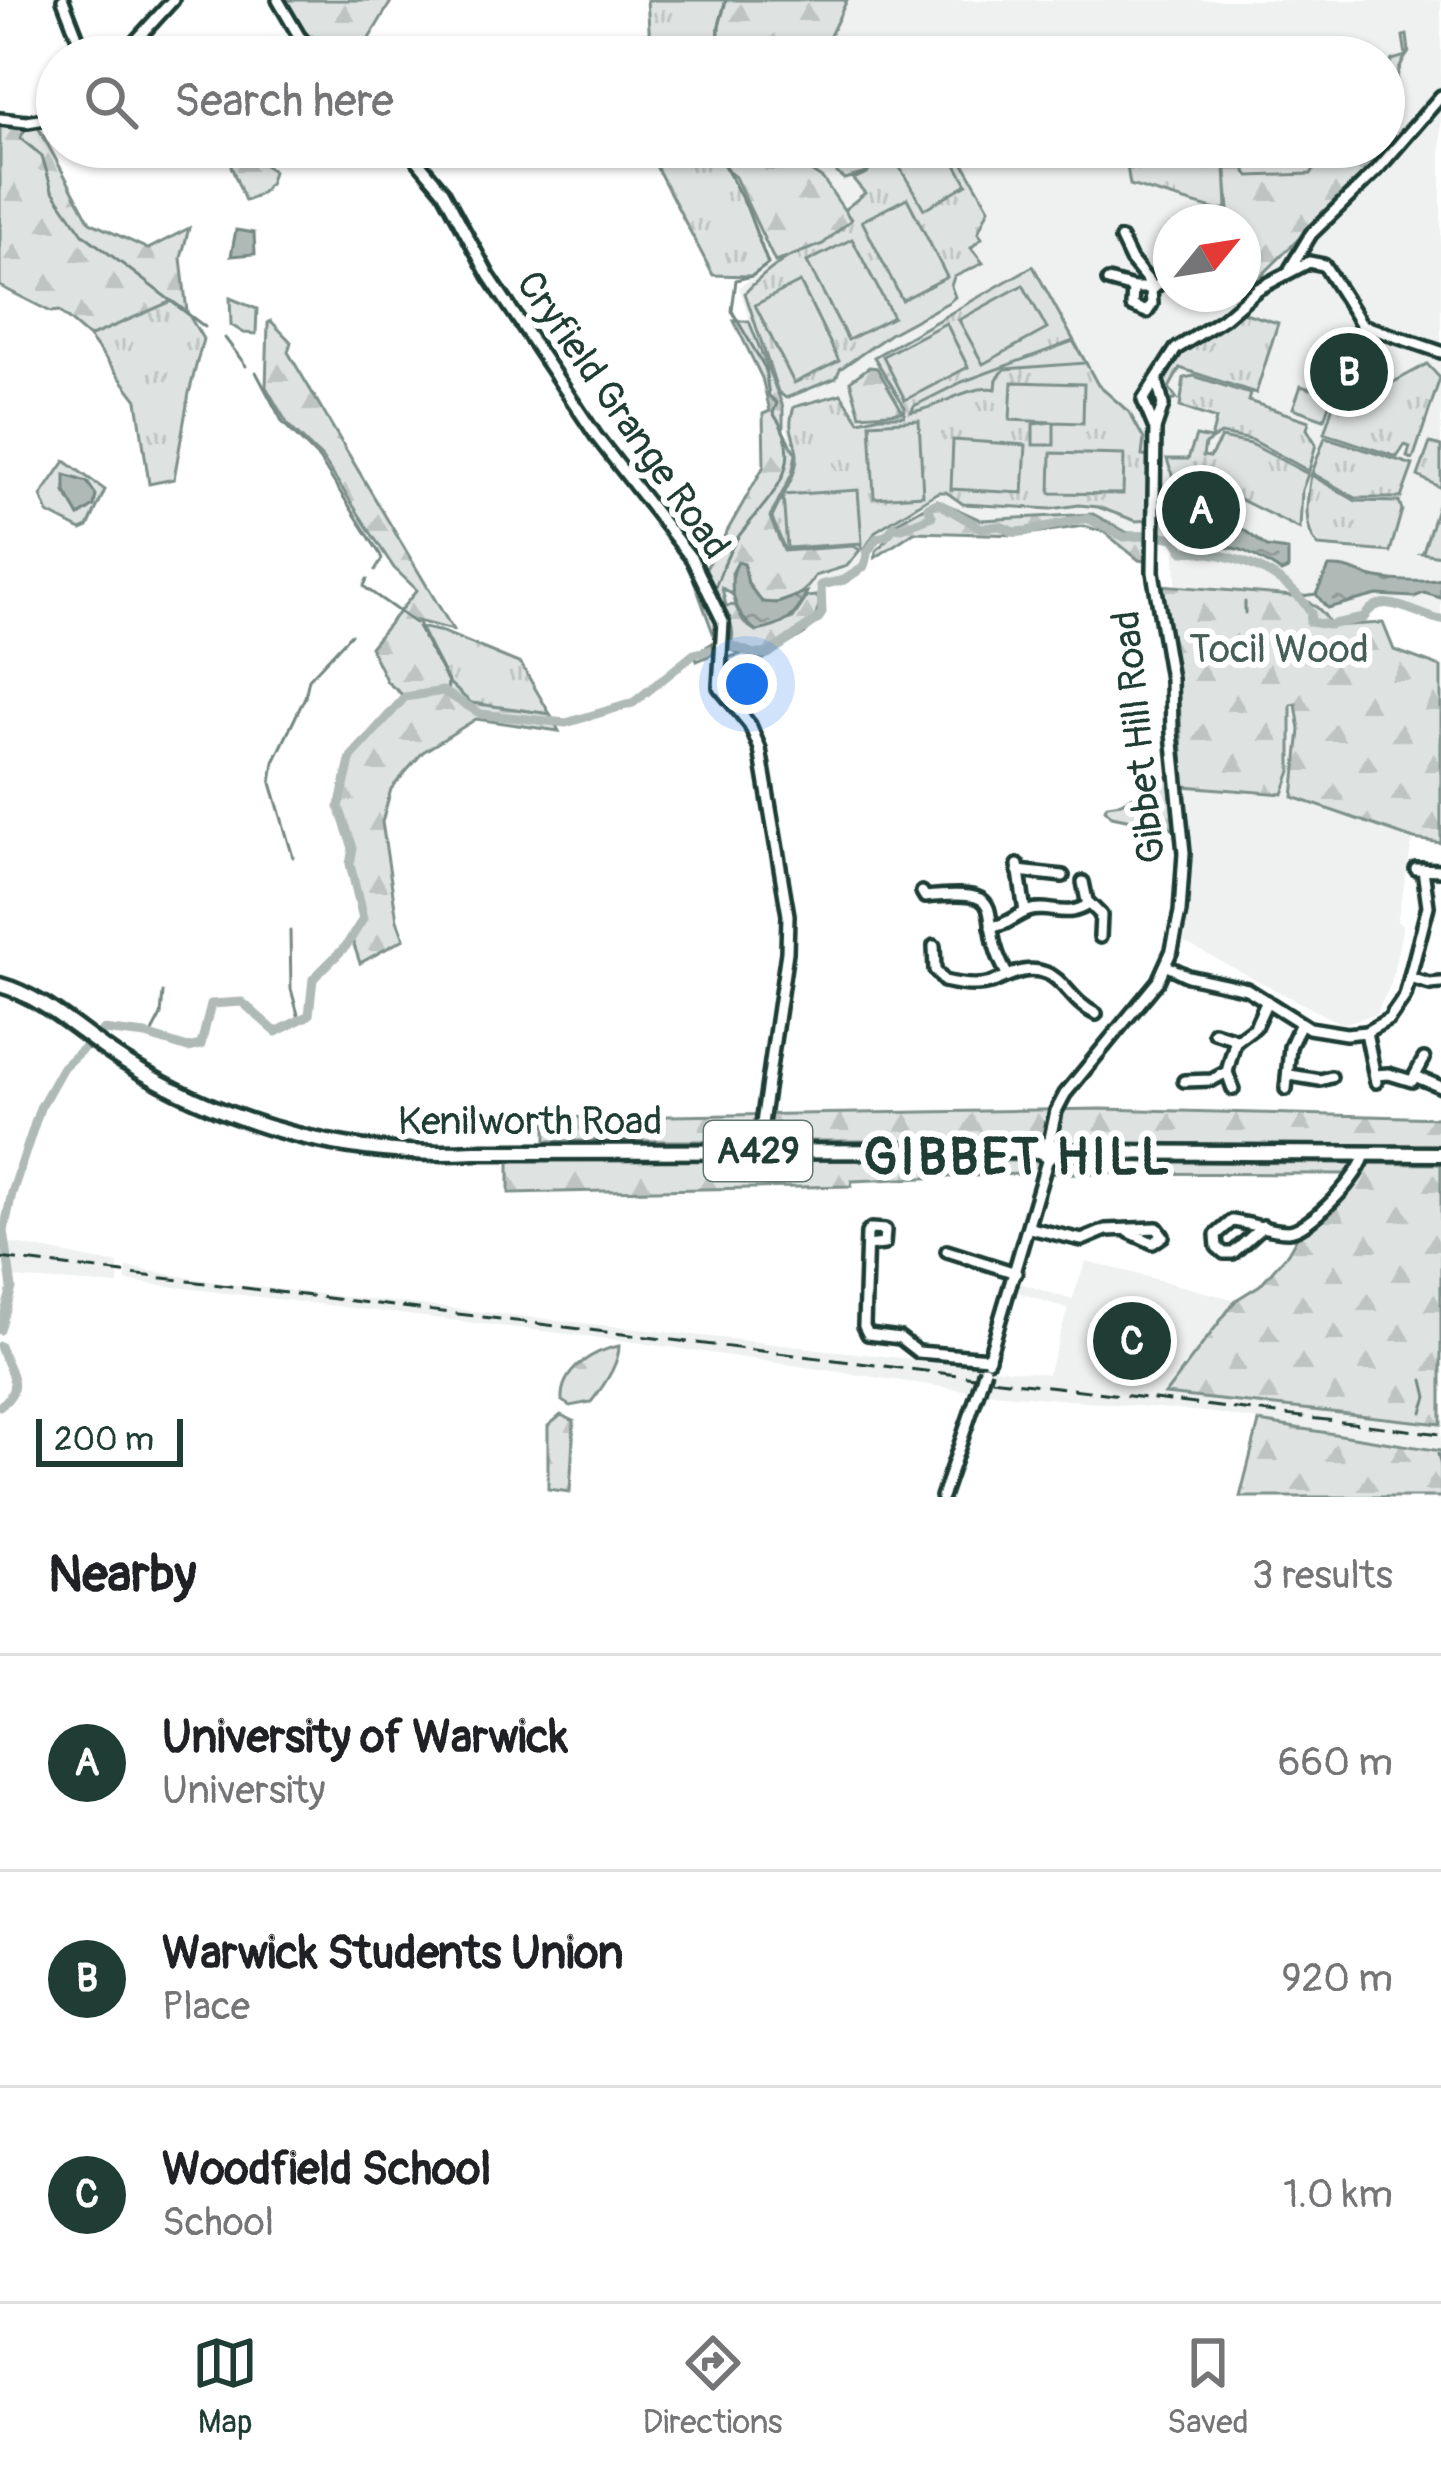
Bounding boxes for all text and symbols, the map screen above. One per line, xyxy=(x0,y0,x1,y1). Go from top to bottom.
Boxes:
search box xyxy=(36,36,1405,168)
icon: search xyxy=(78,69,144,135)
text: Search here xyxy=(174,74,394,130)
north arrow xyxy=(1153,204,1261,312)
street label: Cryfield Grange Road xyxy=(505,262,741,568)
pin: B xyxy=(1310,327,1388,417)
pin: A xyxy=(1162,465,1240,555)
street label: Gibbet Hill Road xyxy=(1101,608,1177,866)
park label: Tocil Wood xyxy=(1189,625,1369,674)
your location xyxy=(717,654,777,714)
street label: Kenilworth Road xyxy=(398,1097,662,1146)
road number: A429 xyxy=(704,1121,812,1181)
district label: GIBBET HILL xyxy=(863,1126,1173,1190)
pin: C xyxy=(1093,1296,1171,1386)
scale bar xyxy=(36,1413,183,1466)
text: 200 m xyxy=(54,1419,154,1460)
text: Nearby xyxy=(48,1543,196,1607)
text: 3 results xyxy=(1252,1551,1393,1600)
text: University of Warwick xyxy=(162,1710,568,1766)
text: A xyxy=(74,1738,100,1787)
text: 660 m xyxy=(1278,1738,1393,1787)
text: University xyxy=(162,1766,325,1815)
text: Warwick Students Union xyxy=(162,1926,623,1982)
text: B xyxy=(76,1954,98,2003)
text: 920 m xyxy=(1281,1954,1393,2003)
text: Place xyxy=(162,1982,250,2031)
text: Woodfield School xyxy=(162,2142,491,2198)
text: C xyxy=(75,2170,99,2219)
text: 1.0 km xyxy=(1283,2170,1393,2219)
text: School xyxy=(162,2198,274,2247)
tab: Map xyxy=(192,2330,258,2443)
tab: Directions xyxy=(643,2330,783,2443)
tab: Saved xyxy=(1167,2330,1249,2443)

